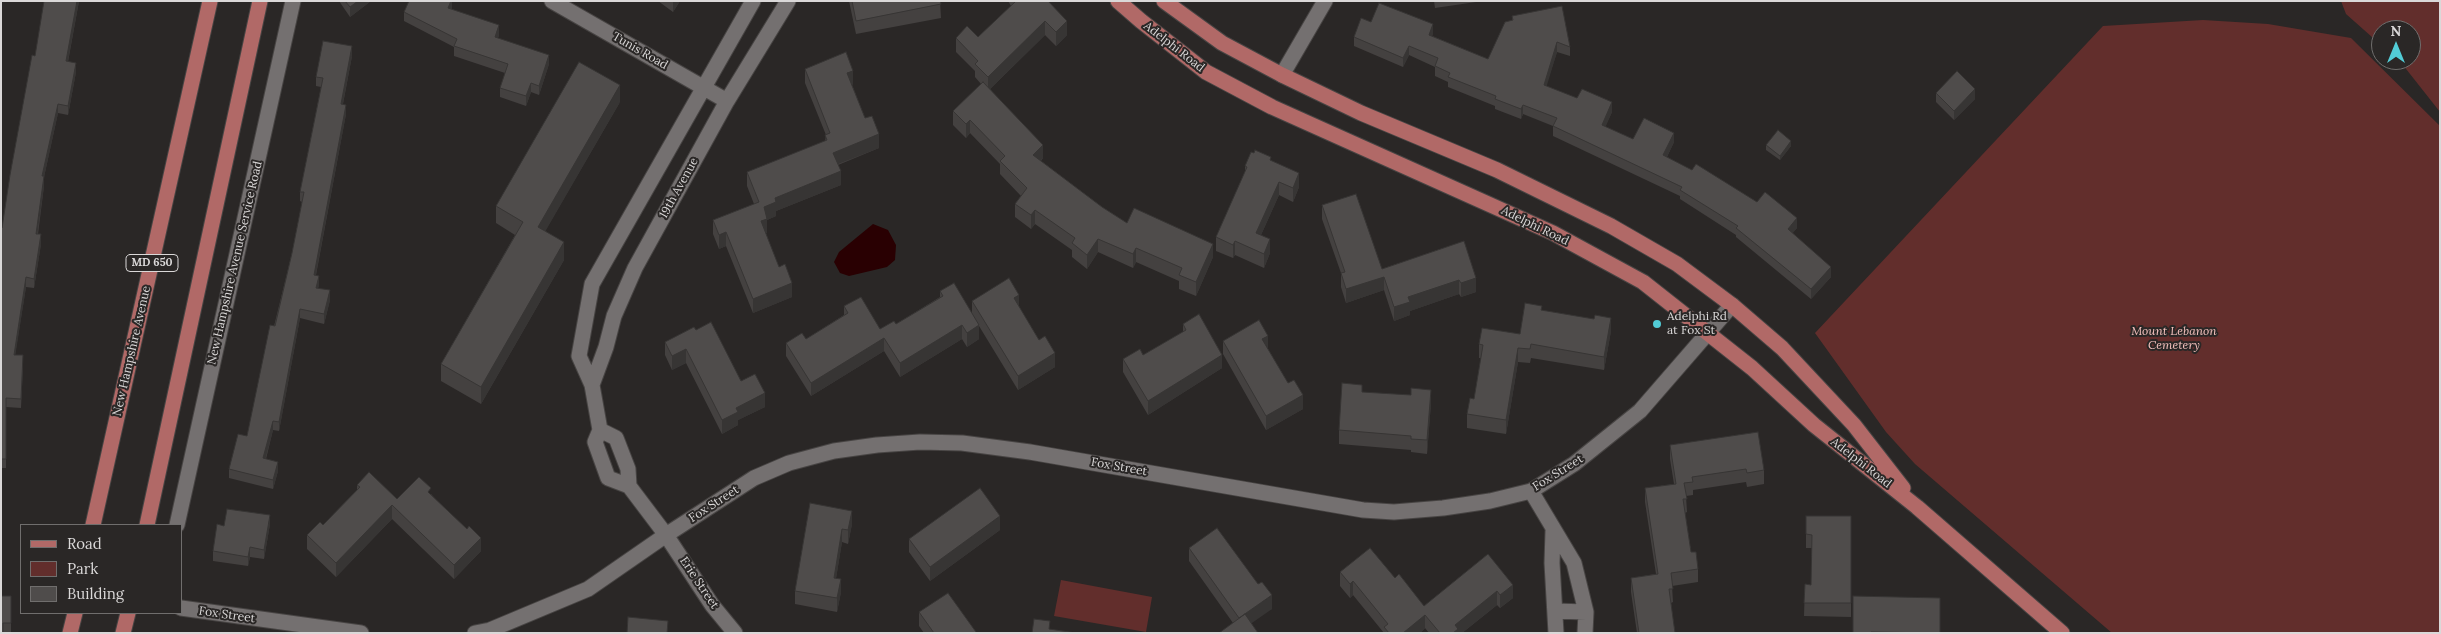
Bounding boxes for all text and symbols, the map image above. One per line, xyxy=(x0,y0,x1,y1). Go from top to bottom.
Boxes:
street label: Adelphi Road xyxy=(1141,19,1207,75)
north arrow xyxy=(2371,20,2421,70)
text: N xyxy=(2391,22,2401,40)
street label: Tunis Road xyxy=(610,29,670,73)
street label: 19th Avenue xyxy=(656,155,702,221)
street label: New Hampshire Avenue Service Road xyxy=(205,160,265,366)
street label: Adelphi Road xyxy=(1499,203,1571,249)
road number: MD 650 xyxy=(126,254,178,272)
street label: New Hampshire Avenue xyxy=(110,284,154,418)
place label: Adelphi Rd at Fox St xyxy=(1667,310,1727,338)
marker: Adelphi Rd at Fox St xyxy=(1651,318,1663,330)
park label: Mount Lebanon Cemetery xyxy=(2131,325,2217,353)
street label: Adelphi Road xyxy=(1828,435,1894,491)
street label: Fox Street xyxy=(1530,452,1586,494)
street label: Fox Street xyxy=(1090,455,1148,479)
street label: Fox Street xyxy=(686,482,742,526)
legend xyxy=(20,524,182,614)
text: Road xyxy=(67,534,102,553)
street label: Erie Street xyxy=(676,554,722,612)
text: Park xyxy=(67,559,98,578)
text: Building xyxy=(67,584,124,603)
street label: Fox Street xyxy=(198,604,256,626)

